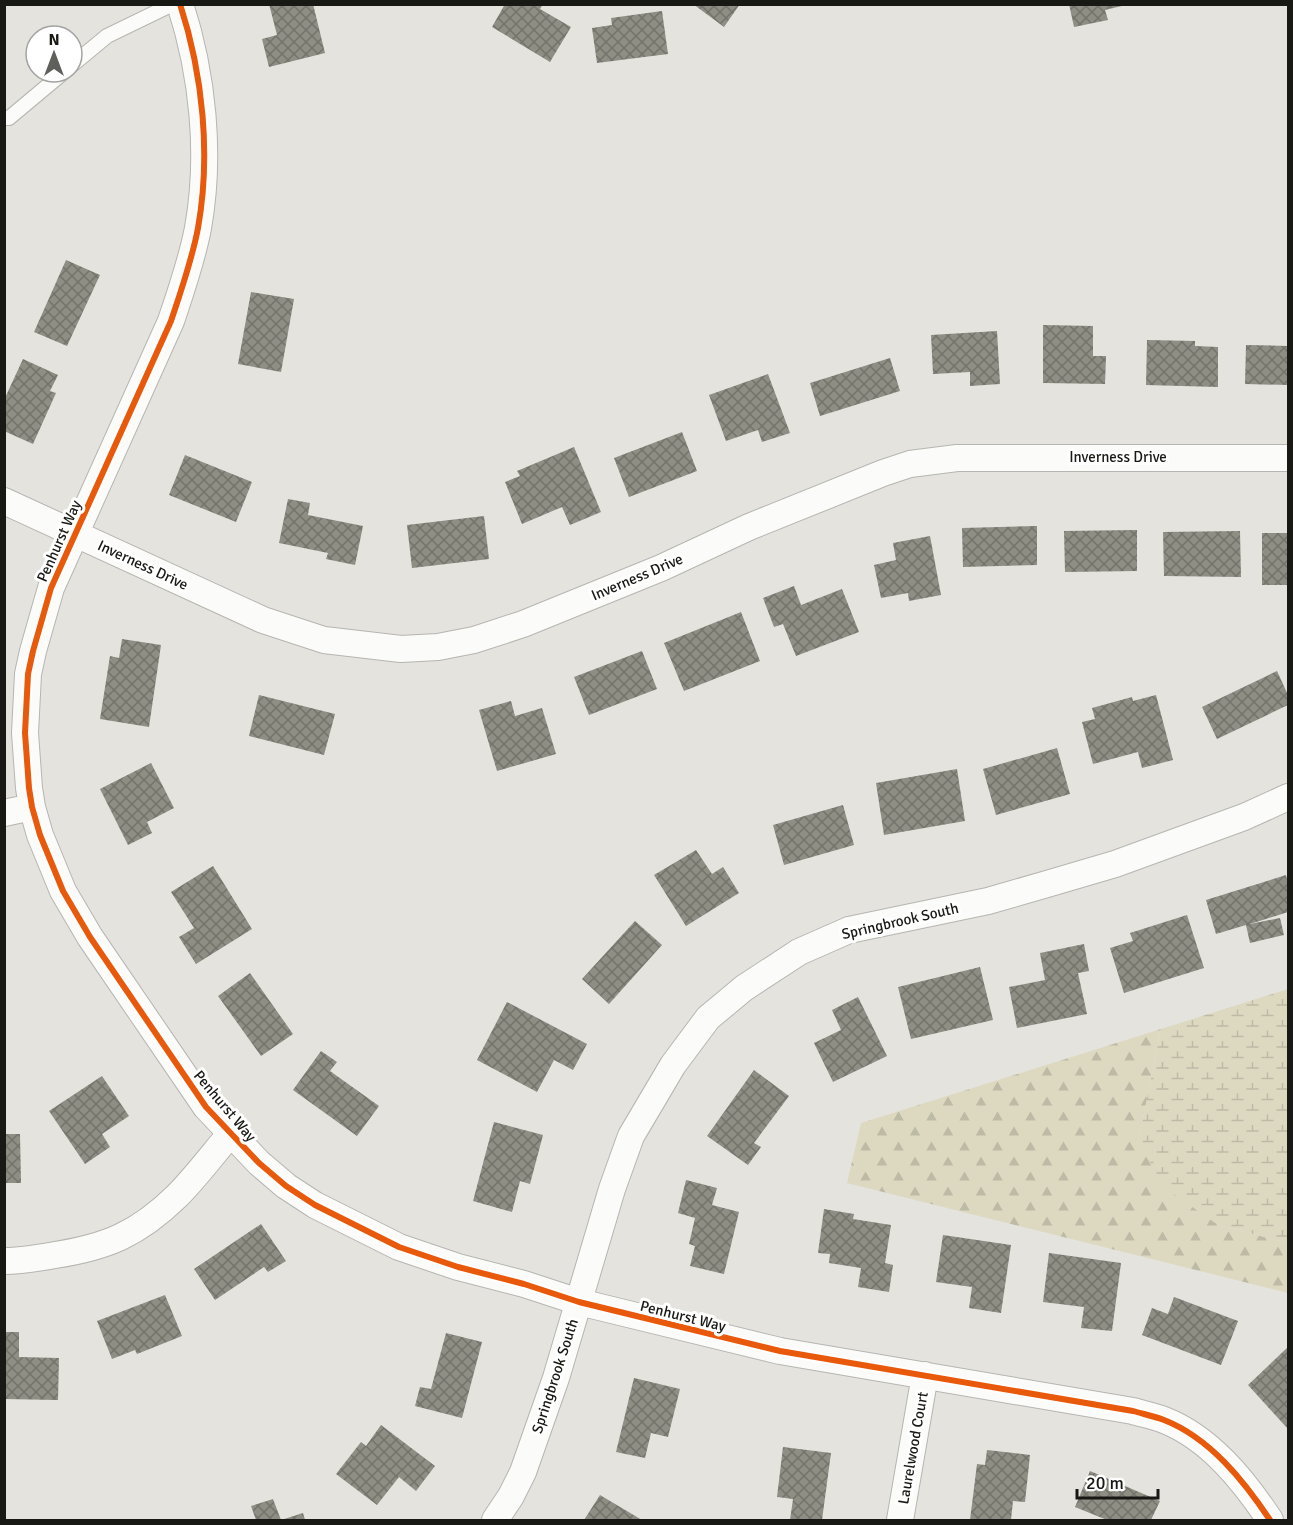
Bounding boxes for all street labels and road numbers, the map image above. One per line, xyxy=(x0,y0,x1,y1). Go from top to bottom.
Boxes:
street label: Inverness Drive xyxy=(1069,448,1167,466)
street label: Penhurst Way xyxy=(33,497,85,585)
street label: Inverness Drive xyxy=(95,536,191,594)
street label: Inverness Drive xyxy=(589,550,685,604)
street label: Springbrook South xyxy=(840,899,960,943)
street label: Penhurst Way xyxy=(190,1067,260,1145)
street label: Penhurst Way xyxy=(638,1297,728,1335)
street label: Springbrook South xyxy=(528,1316,582,1436)
street label: Laurelwood Court xyxy=(894,1390,932,1506)

